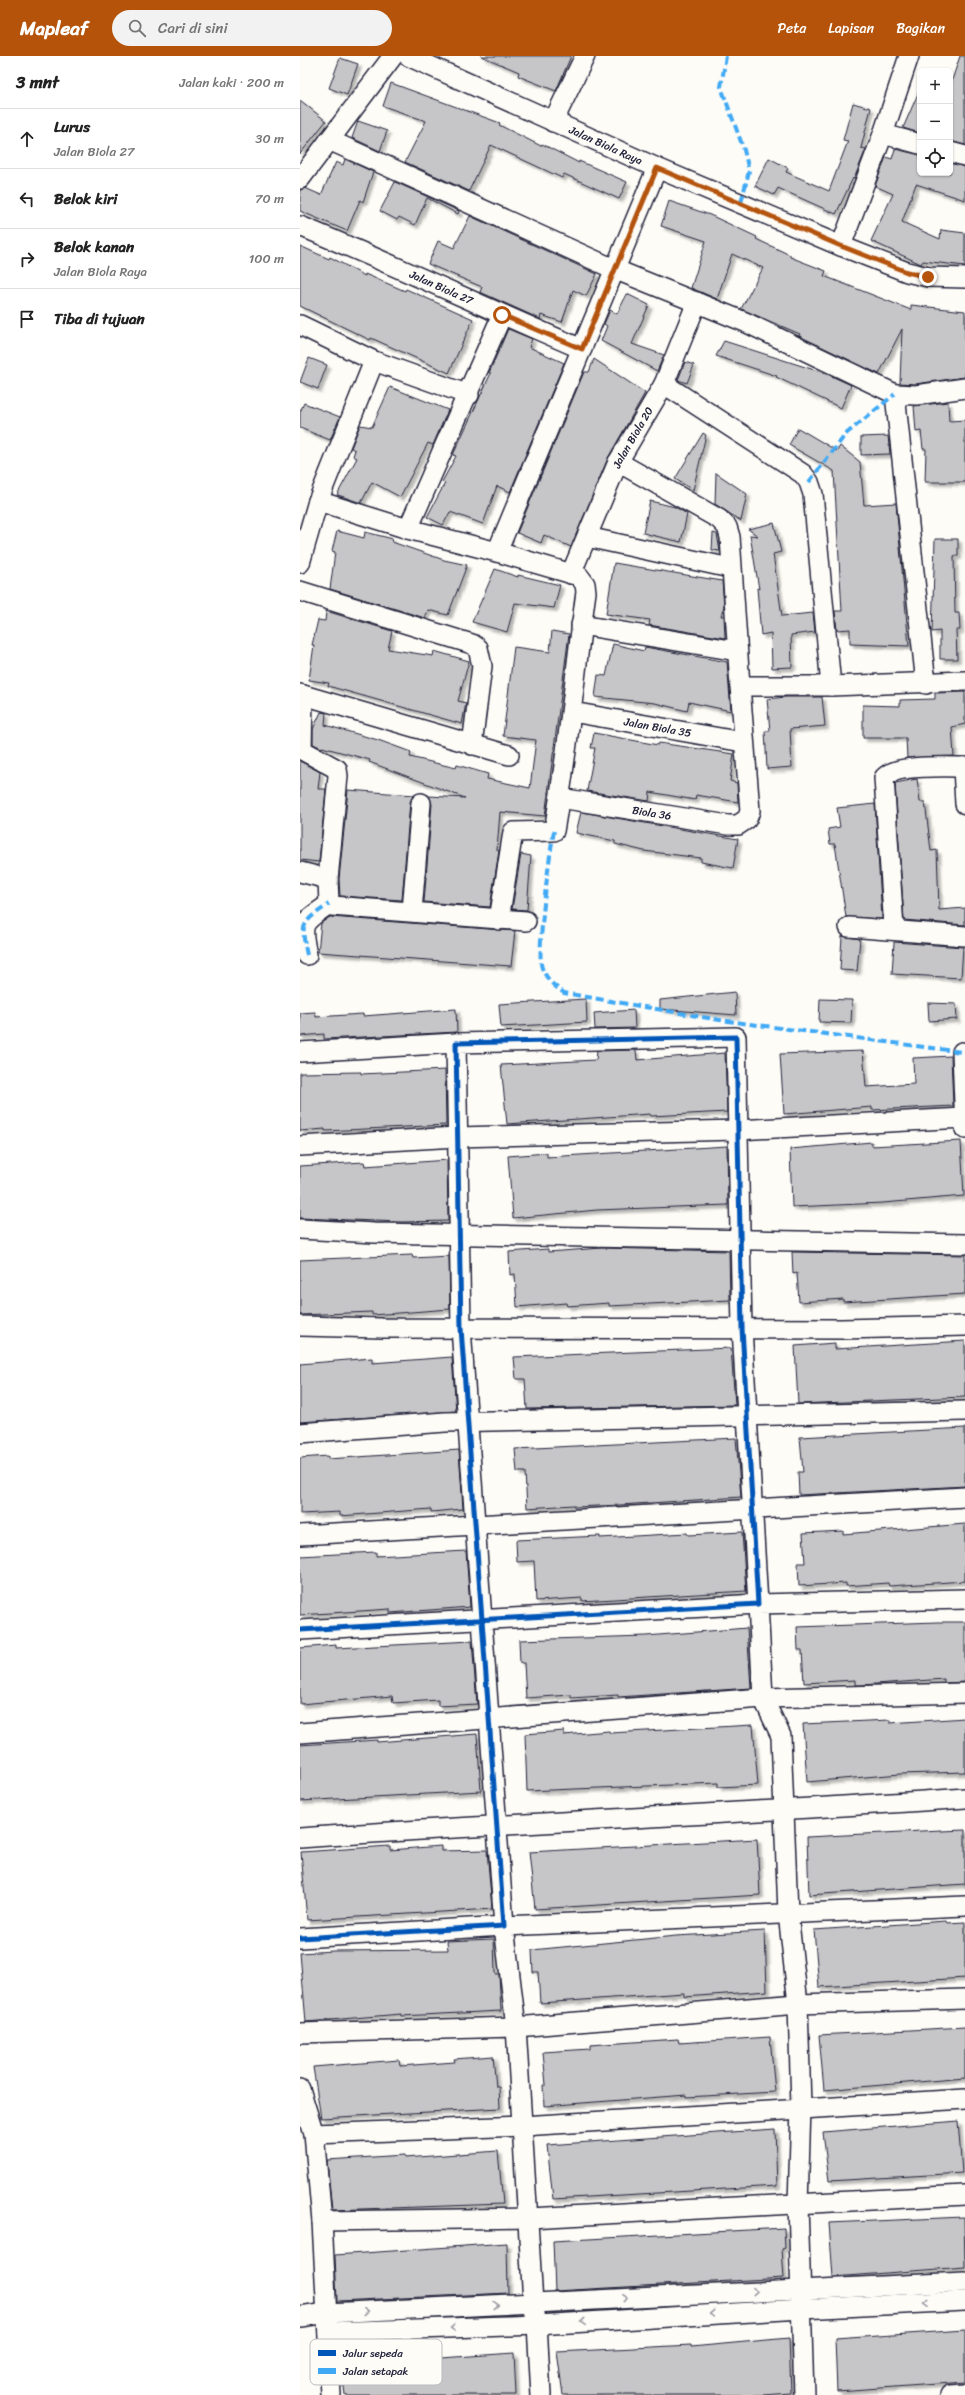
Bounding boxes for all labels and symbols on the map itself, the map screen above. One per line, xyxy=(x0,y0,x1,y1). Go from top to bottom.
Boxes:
street label: Jalan Biola Raya xyxy=(565,120,646,170)
street label: Jalan Biola 27 xyxy=(405,265,477,310)
route end xyxy=(919,268,937,286)
route start xyxy=(493,306,511,324)
street label: Jalan Biola 20 xyxy=(607,403,659,472)
street label: Jalan Biola 35 xyxy=(621,712,693,743)
street label: Biola 36 xyxy=(631,801,673,826)
one-way arrow xyxy=(752,2287,758,2295)
one-way arrow xyxy=(622,2294,628,2302)
one-way arrow xyxy=(923,2299,929,2307)
one-way arrow xyxy=(493,2300,499,2309)
one-way arrow xyxy=(363,2307,369,2316)
one-way arrow xyxy=(709,2310,715,2319)
one-way arrow xyxy=(580,2318,586,2327)
one-way arrow xyxy=(450,2324,456,2332)
legend xyxy=(310,2339,442,2385)
text: Jalur sepeda xyxy=(342,2344,403,2363)
text: Jalan setapak xyxy=(342,2362,409,2381)

